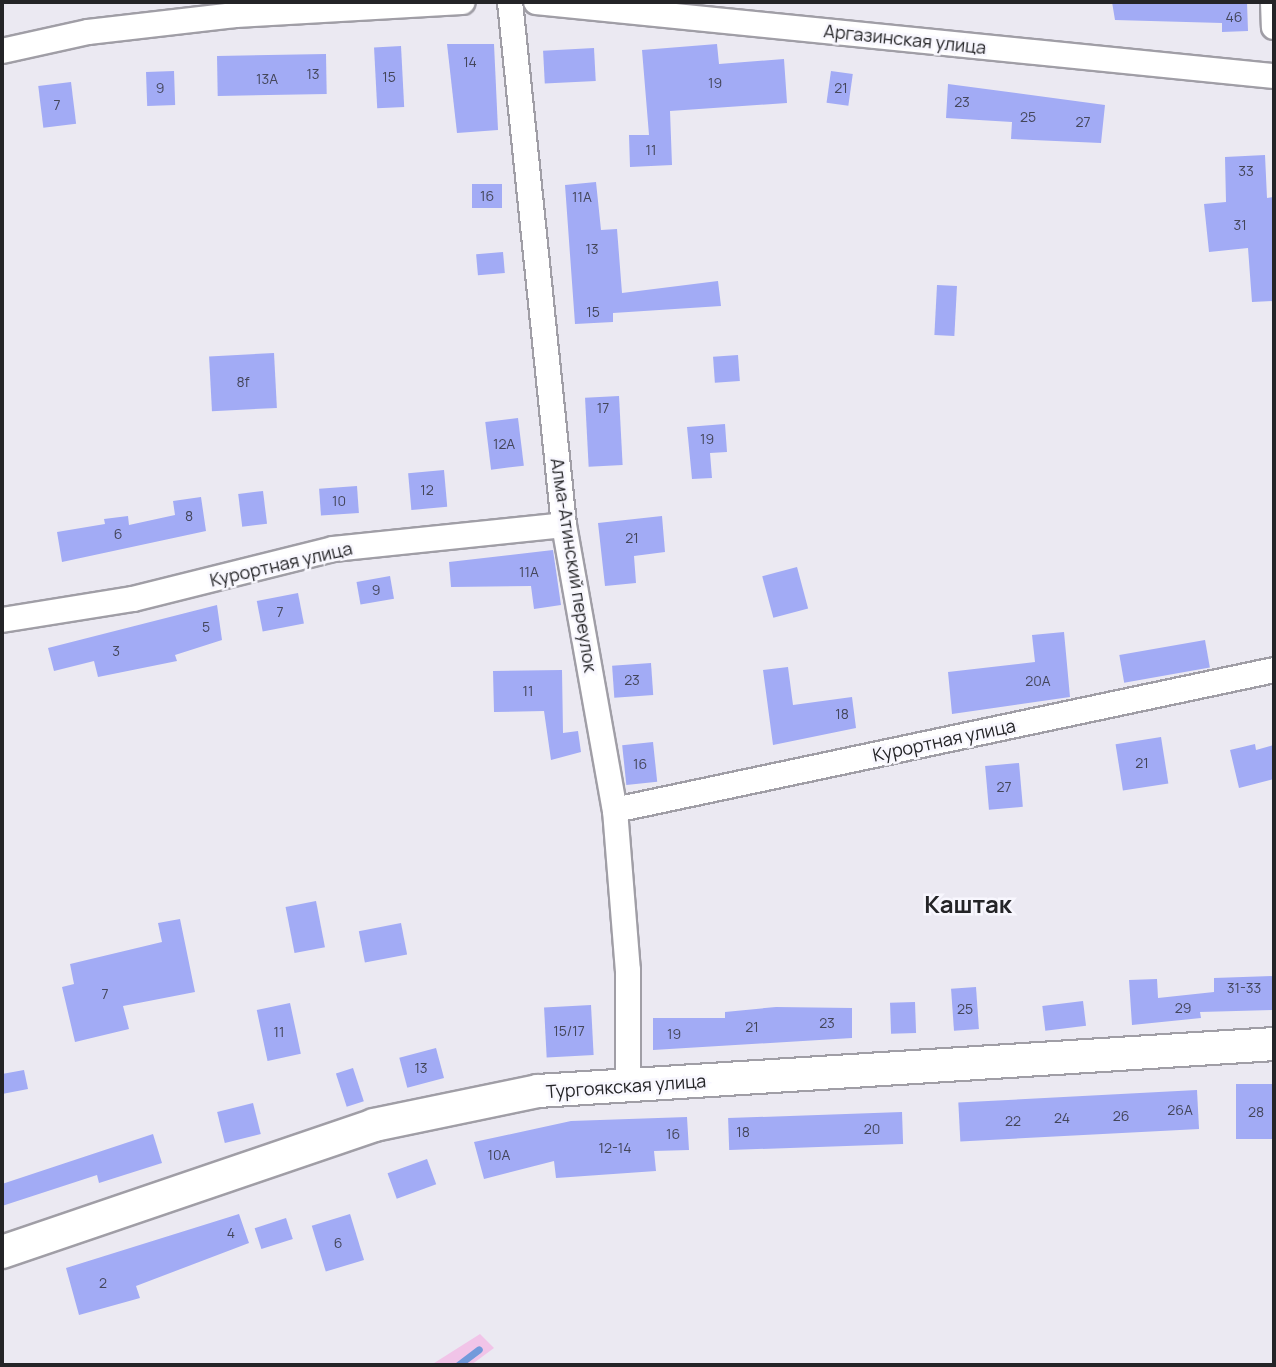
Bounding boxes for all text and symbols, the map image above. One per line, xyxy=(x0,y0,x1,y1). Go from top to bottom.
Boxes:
house number: 46 xyxy=(1226,9,1242,25)
street label: Аргазинская улица xyxy=(823,20,987,58)
house number: 14 xyxy=(463,54,477,70)
house number: 13 xyxy=(306,66,320,82)
house number: 15 xyxy=(382,69,396,85)
house number: 13А xyxy=(256,71,278,87)
house number: 19 xyxy=(708,75,722,91)
house number: 9 xyxy=(156,80,164,96)
house number: 21 xyxy=(834,80,848,96)
house number: 23 xyxy=(954,94,970,110)
house number: 7 xyxy=(53,97,61,113)
house number: 25 xyxy=(1020,109,1036,125)
house number: 27 xyxy=(1075,114,1091,130)
house number: 11 xyxy=(646,142,656,158)
house number: 33 xyxy=(1238,163,1254,179)
house number: 16 xyxy=(480,188,494,204)
house number: 11А xyxy=(572,189,592,205)
house number: 31 xyxy=(1233,217,1247,233)
house number: 13 xyxy=(585,241,599,257)
house number: 15 xyxy=(586,304,600,320)
house number: 8f xyxy=(236,374,250,390)
house number: 17 xyxy=(597,400,609,416)
house number: 19 xyxy=(700,431,714,447)
house number: 12А xyxy=(493,436,515,452)
street label: Алма-Атинский переулок xyxy=(546,456,602,674)
house number: 12 xyxy=(420,482,434,498)
house number: 10 xyxy=(332,493,346,509)
house number: 8 xyxy=(185,508,193,524)
house number: 6 xyxy=(114,526,122,542)
house number: 21 xyxy=(625,530,639,546)
street label: Курортная улица xyxy=(208,537,354,591)
house number: 11А xyxy=(519,564,539,580)
house number: 9 xyxy=(372,582,380,598)
house number: 7 xyxy=(276,604,284,620)
house number: 5 xyxy=(202,619,210,635)
house number: 3 xyxy=(112,643,120,659)
house number: 23 xyxy=(624,672,640,688)
house number: 20А xyxy=(1025,673,1051,689)
house number: 11 xyxy=(523,683,533,699)
house number: 18 xyxy=(835,706,849,722)
street label: Курортная улица xyxy=(871,714,1017,766)
house number: 21 xyxy=(1135,755,1149,771)
house number: 16 xyxy=(633,756,647,772)
house number: 27 xyxy=(996,779,1012,795)
district label: Каштак xyxy=(924,890,1012,918)
house number: 31-33 xyxy=(1227,980,1261,996)
house number: 7 xyxy=(101,986,109,1002)
house number: 29 xyxy=(1175,1000,1191,1016)
house number: 25 xyxy=(957,1001,973,1017)
house number: 23 xyxy=(819,1015,835,1031)
house number: 21 xyxy=(745,1019,759,1035)
house number: 15/17 xyxy=(553,1023,585,1039)
house number: 11 xyxy=(274,1024,284,1040)
house number: 19 xyxy=(667,1026,681,1042)
house number: 13 xyxy=(414,1060,428,1076)
street label: Тургоякская улица xyxy=(545,1070,707,1102)
house number: 26А xyxy=(1167,1102,1193,1118)
house number: 28 xyxy=(1248,1104,1264,1120)
house number: 26 xyxy=(1113,1108,1129,1124)
house number: 24 xyxy=(1054,1110,1070,1126)
house number: 22 xyxy=(1005,1113,1021,1129)
house number: 20 xyxy=(864,1121,880,1137)
house number: 18 xyxy=(736,1124,750,1140)
house number: 16 xyxy=(666,1126,680,1142)
house number: 12-14 xyxy=(598,1140,632,1156)
house number: 10А xyxy=(488,1147,510,1163)
house number: 4 xyxy=(227,1225,235,1241)
house number: 6 xyxy=(334,1235,342,1251)
house number: 2 xyxy=(99,1275,107,1291)

